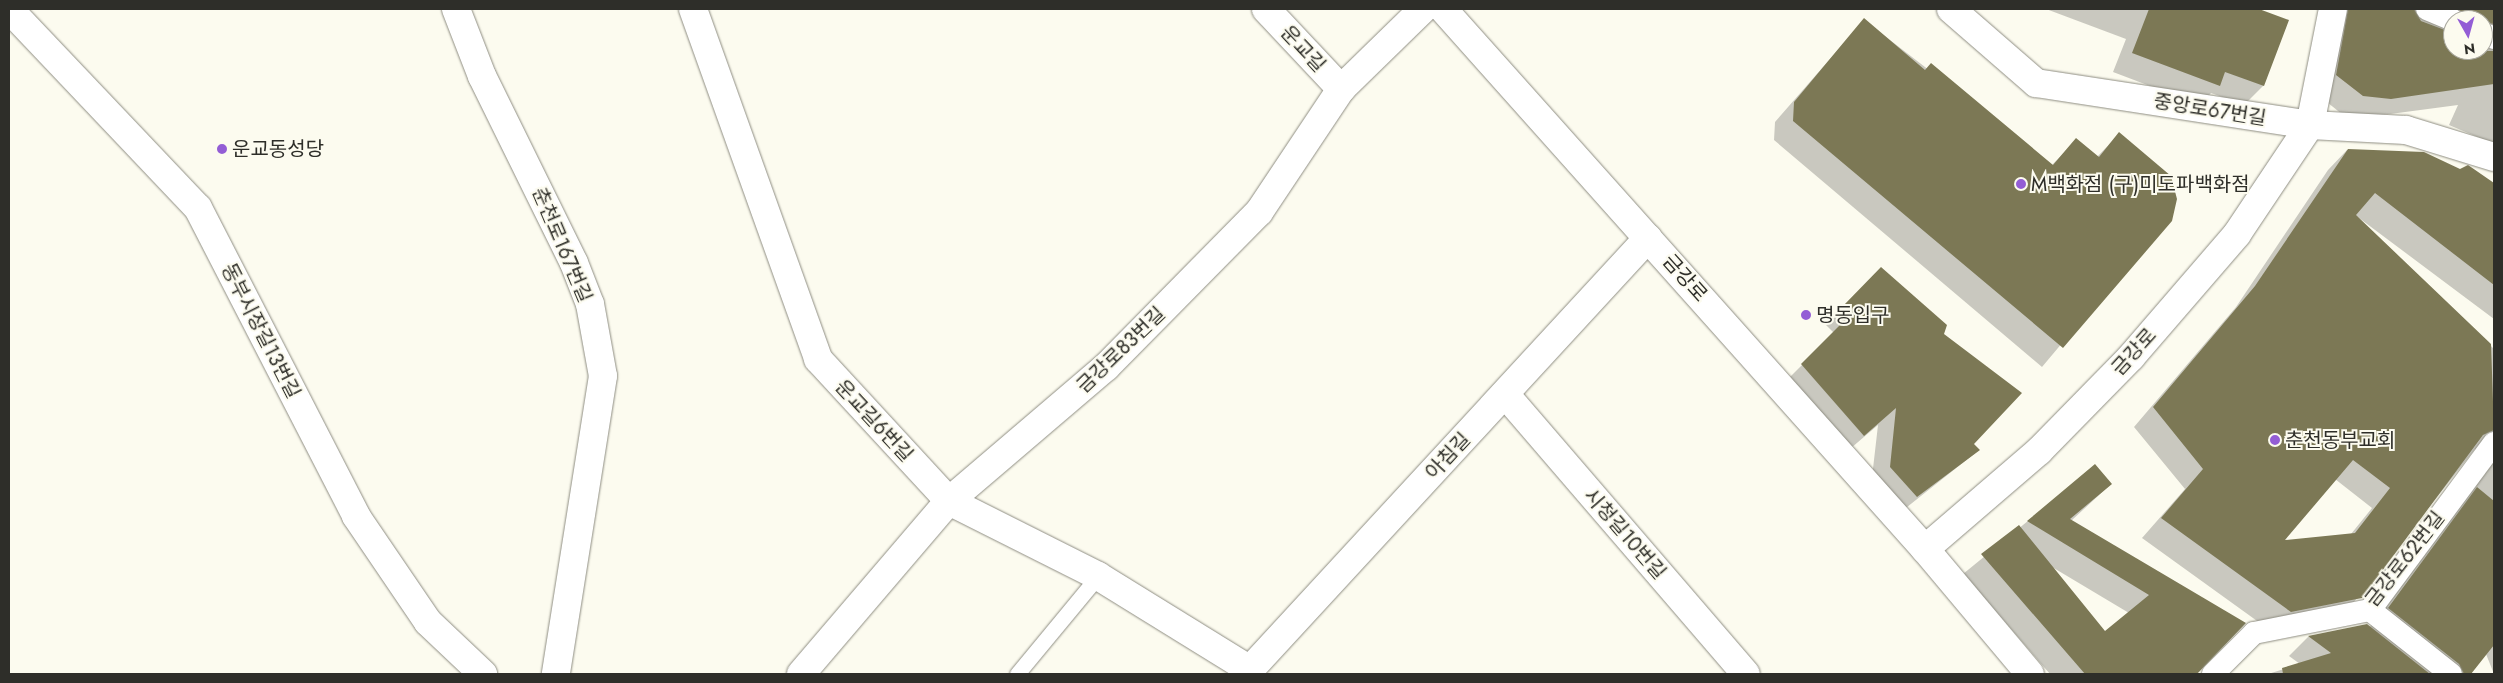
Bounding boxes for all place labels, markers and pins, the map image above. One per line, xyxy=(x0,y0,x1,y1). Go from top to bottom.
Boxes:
place label: 운교동성당 xyxy=(232,137,324,161)
marker: 운교동성당 xyxy=(216,143,228,155)
place label: M백화점 (구)미도파백화점 xyxy=(2031,172,2250,196)
marker: M백화점 (구)미도파백화점 xyxy=(2015,178,2027,190)
place label: 명동입구 xyxy=(1816,303,1890,327)
marker: 명동입구 xyxy=(1800,309,1812,321)
place label: 춘천동부교회 xyxy=(2285,428,2395,452)
marker: 춘천동부교회 xyxy=(2269,434,2281,446)

